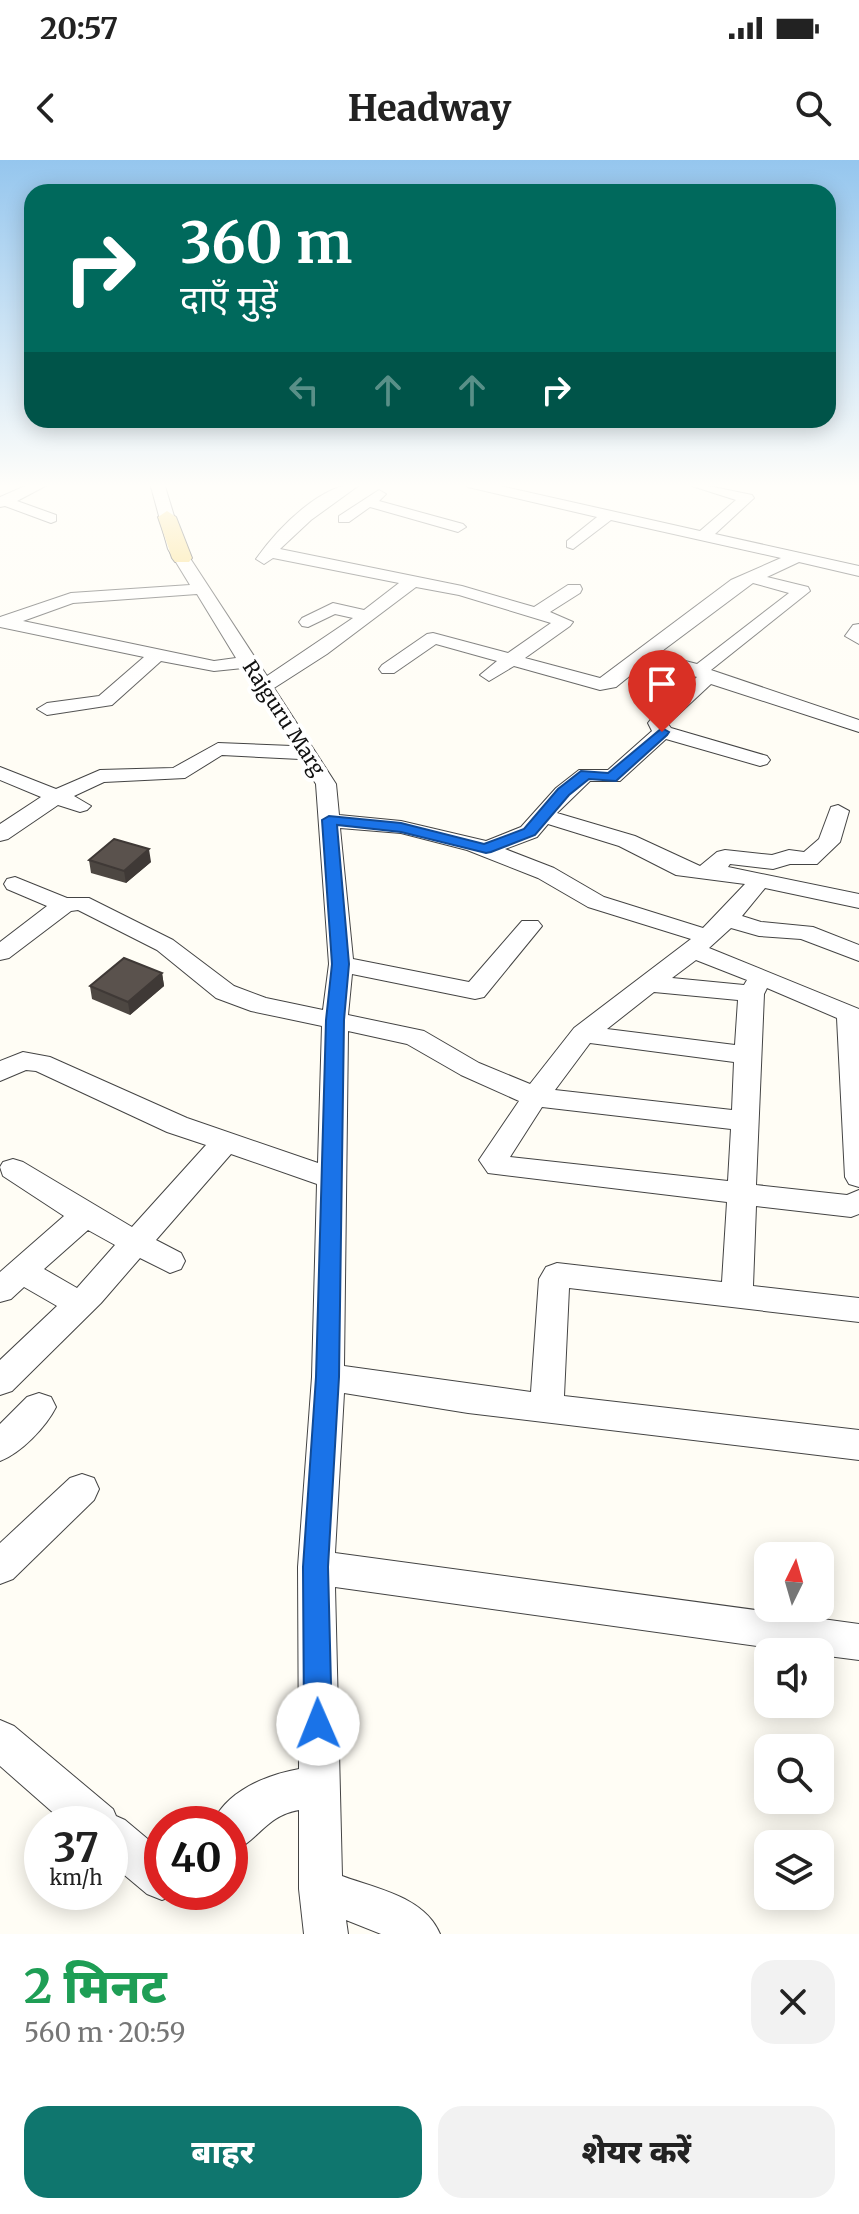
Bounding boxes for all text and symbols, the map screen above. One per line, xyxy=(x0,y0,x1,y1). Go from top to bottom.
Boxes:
text: 20:57 xyxy=(40,9,118,47)
icon: back xyxy=(24,86,68,130)
text: Headway xyxy=(348,86,511,131)
icon: search xyxy=(791,86,835,130)
text: 360 m xyxy=(180,208,352,278)
icon: right xyxy=(48,216,152,320)
text: दाएँ मुड़ें xyxy=(180,277,278,322)
icon: left xyxy=(282,368,326,412)
icon: ahead xyxy=(366,368,410,412)
icon: ahead xyxy=(450,368,494,412)
icon: right xyxy=(534,368,578,412)
pin xyxy=(628,650,696,732)
street label: Rajguru Marg xyxy=(238,655,331,780)
icon: arrive xyxy=(640,662,684,706)
north arrow xyxy=(754,1542,834,1622)
map controls xyxy=(754,1542,834,1910)
button: sound xyxy=(754,1638,834,1718)
position arrow xyxy=(276,1682,360,1766)
button: search xyxy=(754,1734,834,1814)
speed limit sign: 40 xyxy=(144,1806,248,1910)
text: 37 xyxy=(53,1823,99,1873)
button: layers xyxy=(754,1830,834,1910)
text: km/h xyxy=(50,1865,102,1890)
text: 2 मिनट xyxy=(24,1956,167,2016)
button: close xyxy=(751,1960,835,2044)
text: 560 m · 20:59 xyxy=(24,2016,185,2049)
button: बाहर xyxy=(24,2106,422,2198)
button: शेयर करें xyxy=(438,2106,835,2198)

